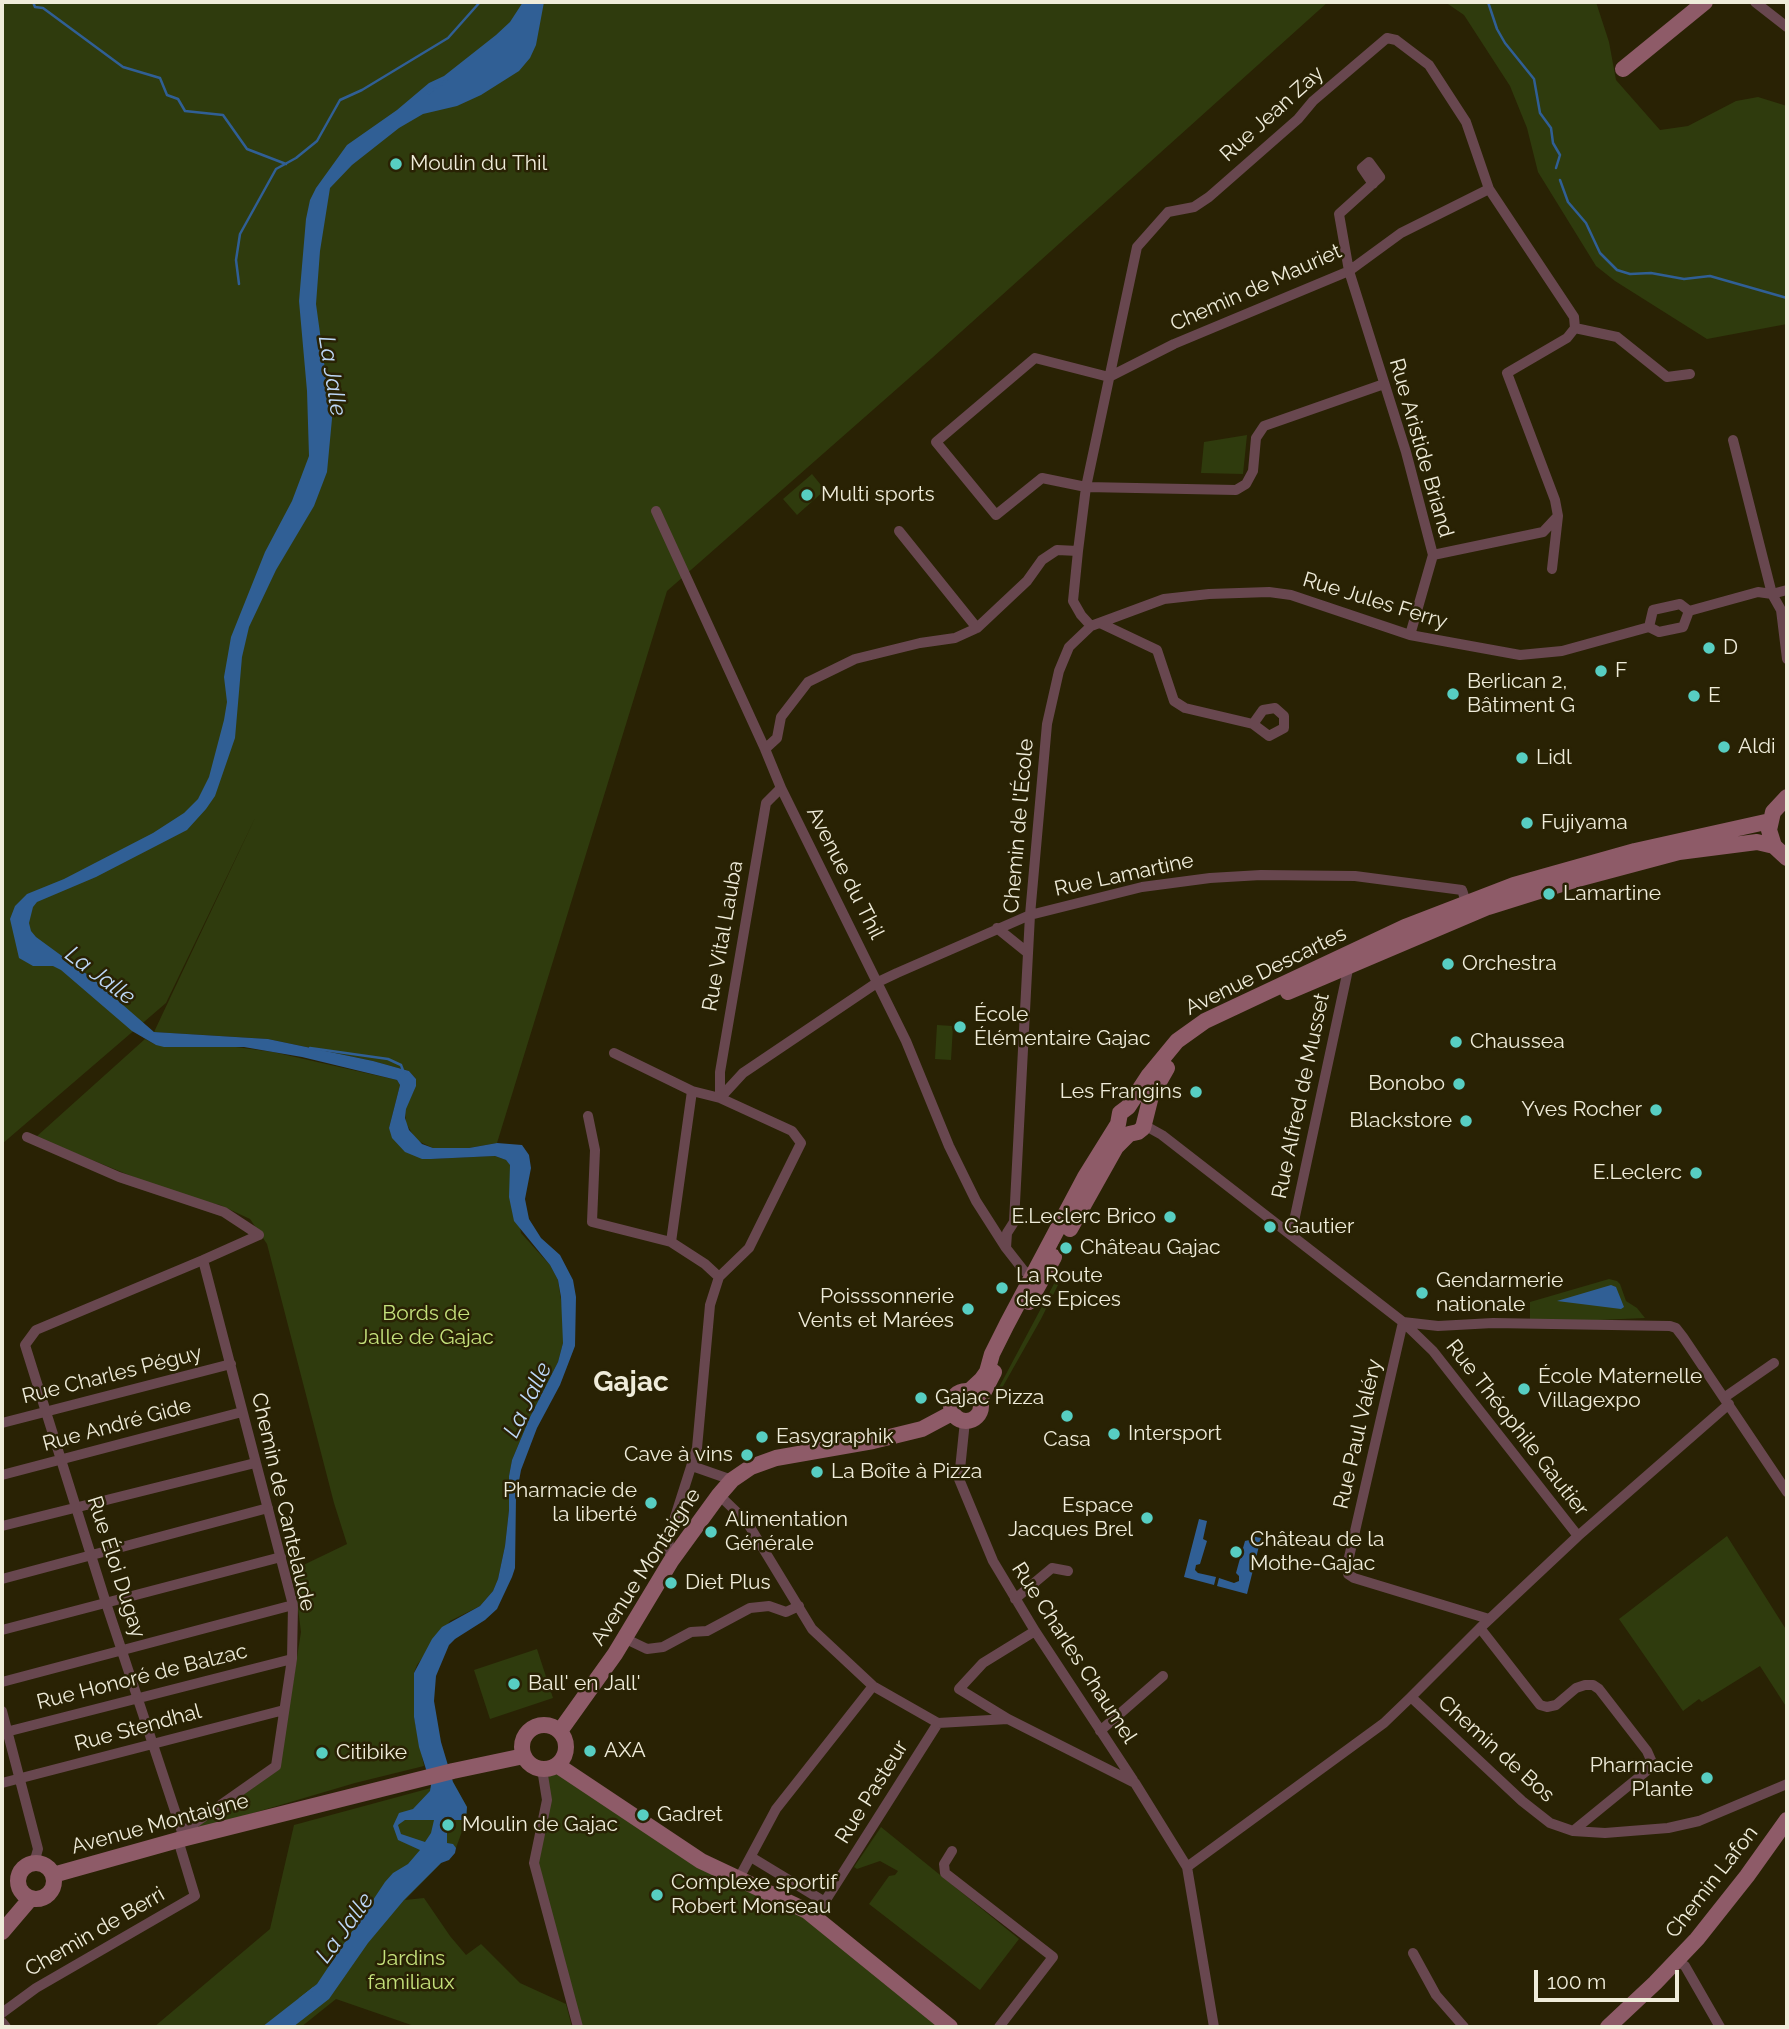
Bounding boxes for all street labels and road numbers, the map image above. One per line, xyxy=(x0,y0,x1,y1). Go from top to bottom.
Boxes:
street label: Rue Jean Zay xyxy=(1215,61,1329,167)
street label: Chemin de Mauriet xyxy=(1167,239,1345,337)
street label: Rue Aristide Briand xyxy=(1383,356,1459,540)
street label: Rue Jules Ferry xyxy=(1300,567,1450,635)
street label: Chemin de l'École xyxy=(999,738,1039,914)
street label: Avenue du Thil xyxy=(801,803,889,943)
street label: Rue Lamartine xyxy=(1052,848,1196,902)
street label: Rue Vital Lauba xyxy=(697,859,749,1013)
street label: Avenue Descartes xyxy=(1181,921,1351,1021)
street label: Rue Alfred de Musset xyxy=(1267,991,1335,1201)
street label: Rue Théophile Gautier xyxy=(1440,1335,1594,1521)
street label: Rue Charles Péguy xyxy=(19,1340,205,1410)
street label: Rue Paul Valéry xyxy=(1329,1357,1387,1511)
street label: Chemin de Cantelaude xyxy=(246,1390,320,1614)
street label: Rue André Gide xyxy=(40,1393,194,1457)
street label: Avenue Montaigne xyxy=(586,1484,706,1650)
street label: Rue Éloi Dugay xyxy=(81,1493,151,1641)
street label: Rue Charles Chaumel xyxy=(1006,1558,1142,1748)
street label: Rue Honoré de Balzac xyxy=(34,1639,250,1715)
street label: Chemin de Bos xyxy=(1433,1690,1559,1808)
street label: Rue Stendhal xyxy=(72,1699,204,1757)
street label: Rue Pasteur xyxy=(830,1736,914,1848)
street label: Avenue Montaigne xyxy=(69,1788,251,1860)
street label: Chemin Lafon xyxy=(1660,1821,1764,1943)
street label: Chemin de Berri xyxy=(21,1882,169,1982)

